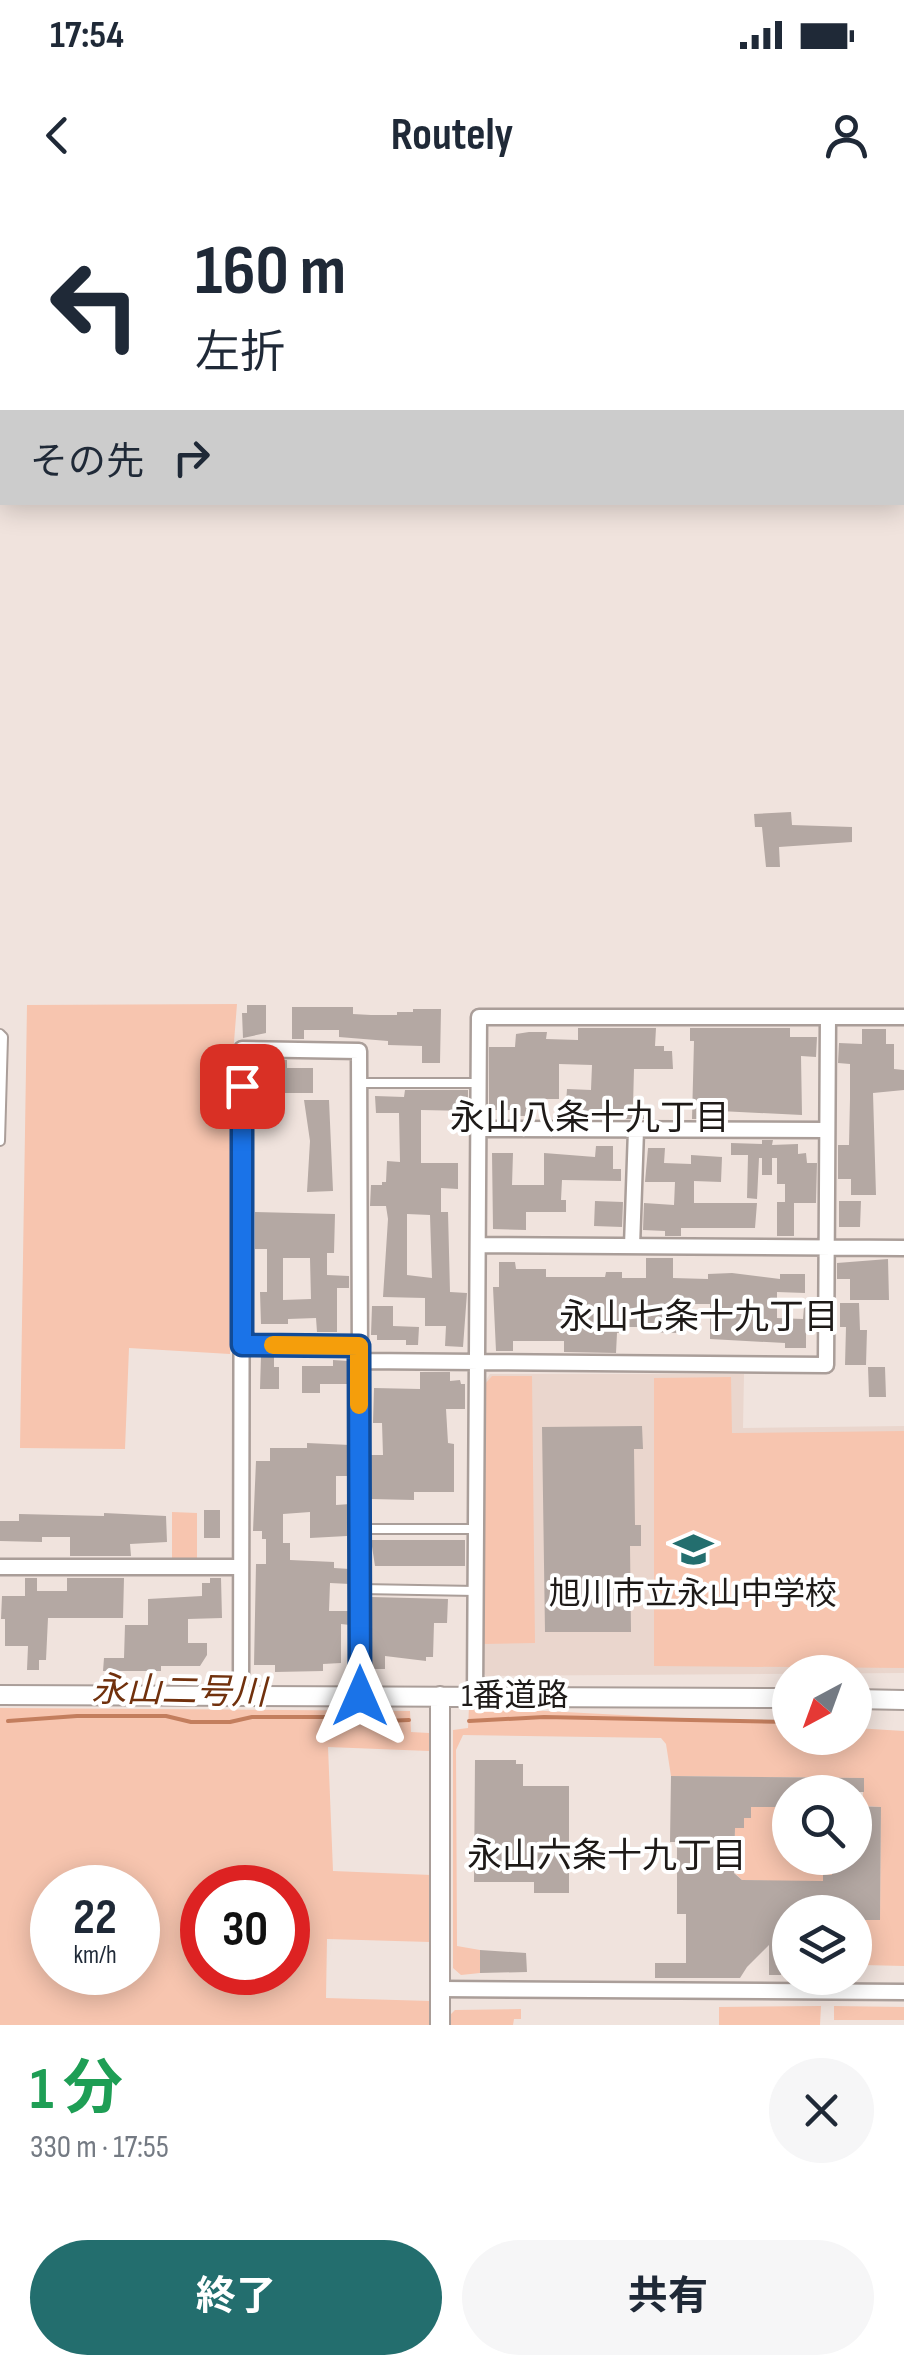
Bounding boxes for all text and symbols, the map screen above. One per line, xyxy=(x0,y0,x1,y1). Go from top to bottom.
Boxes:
text: 17:54 xyxy=(50,13,124,58)
icon: back xyxy=(30,108,85,163)
text: Routely xyxy=(391,108,513,163)
icon: person xyxy=(819,108,874,163)
text: 160 m xyxy=(195,230,346,314)
icon: left xyxy=(30,240,160,370)
text: 左折 xyxy=(195,326,285,381)
icon: right xyxy=(164,430,219,485)
text: その先 xyxy=(30,440,144,485)
pin xyxy=(200,1044,285,1129)
icon: arrive xyxy=(215,1059,270,1114)
district label: 永山八条十九丁目 xyxy=(450,1097,730,1140)
district label: 永山七条十九丁目 xyxy=(559,1296,839,1339)
school or university icon: 旭川市立永山中学校 xyxy=(672,1528,714,1570)
place label: 旭川市立永山中学校 xyxy=(549,1575,837,1614)
position arrow xyxy=(308,1644,412,1748)
north arrow xyxy=(772,1655,872,1755)
map controls xyxy=(772,1655,872,1995)
water label: 永山二号川 xyxy=(91,1669,271,1715)
street label: 1番道路 xyxy=(461,1677,569,1716)
button: search xyxy=(772,1775,872,1875)
district label: 永山六条十九丁目 xyxy=(467,1835,747,1878)
speed limit sign: 30 xyxy=(180,1865,310,1995)
text: 22 xyxy=(73,1888,117,1948)
button: layers xyxy=(772,1895,872,1995)
text: km/h xyxy=(73,1940,117,1971)
text: 1 分 xyxy=(30,2054,123,2126)
button: close xyxy=(769,2058,874,2163)
text: 330 m · 17:55 xyxy=(30,2128,169,2167)
button: 終了 xyxy=(30,2240,442,2355)
button: 共有 xyxy=(462,2240,874,2355)

